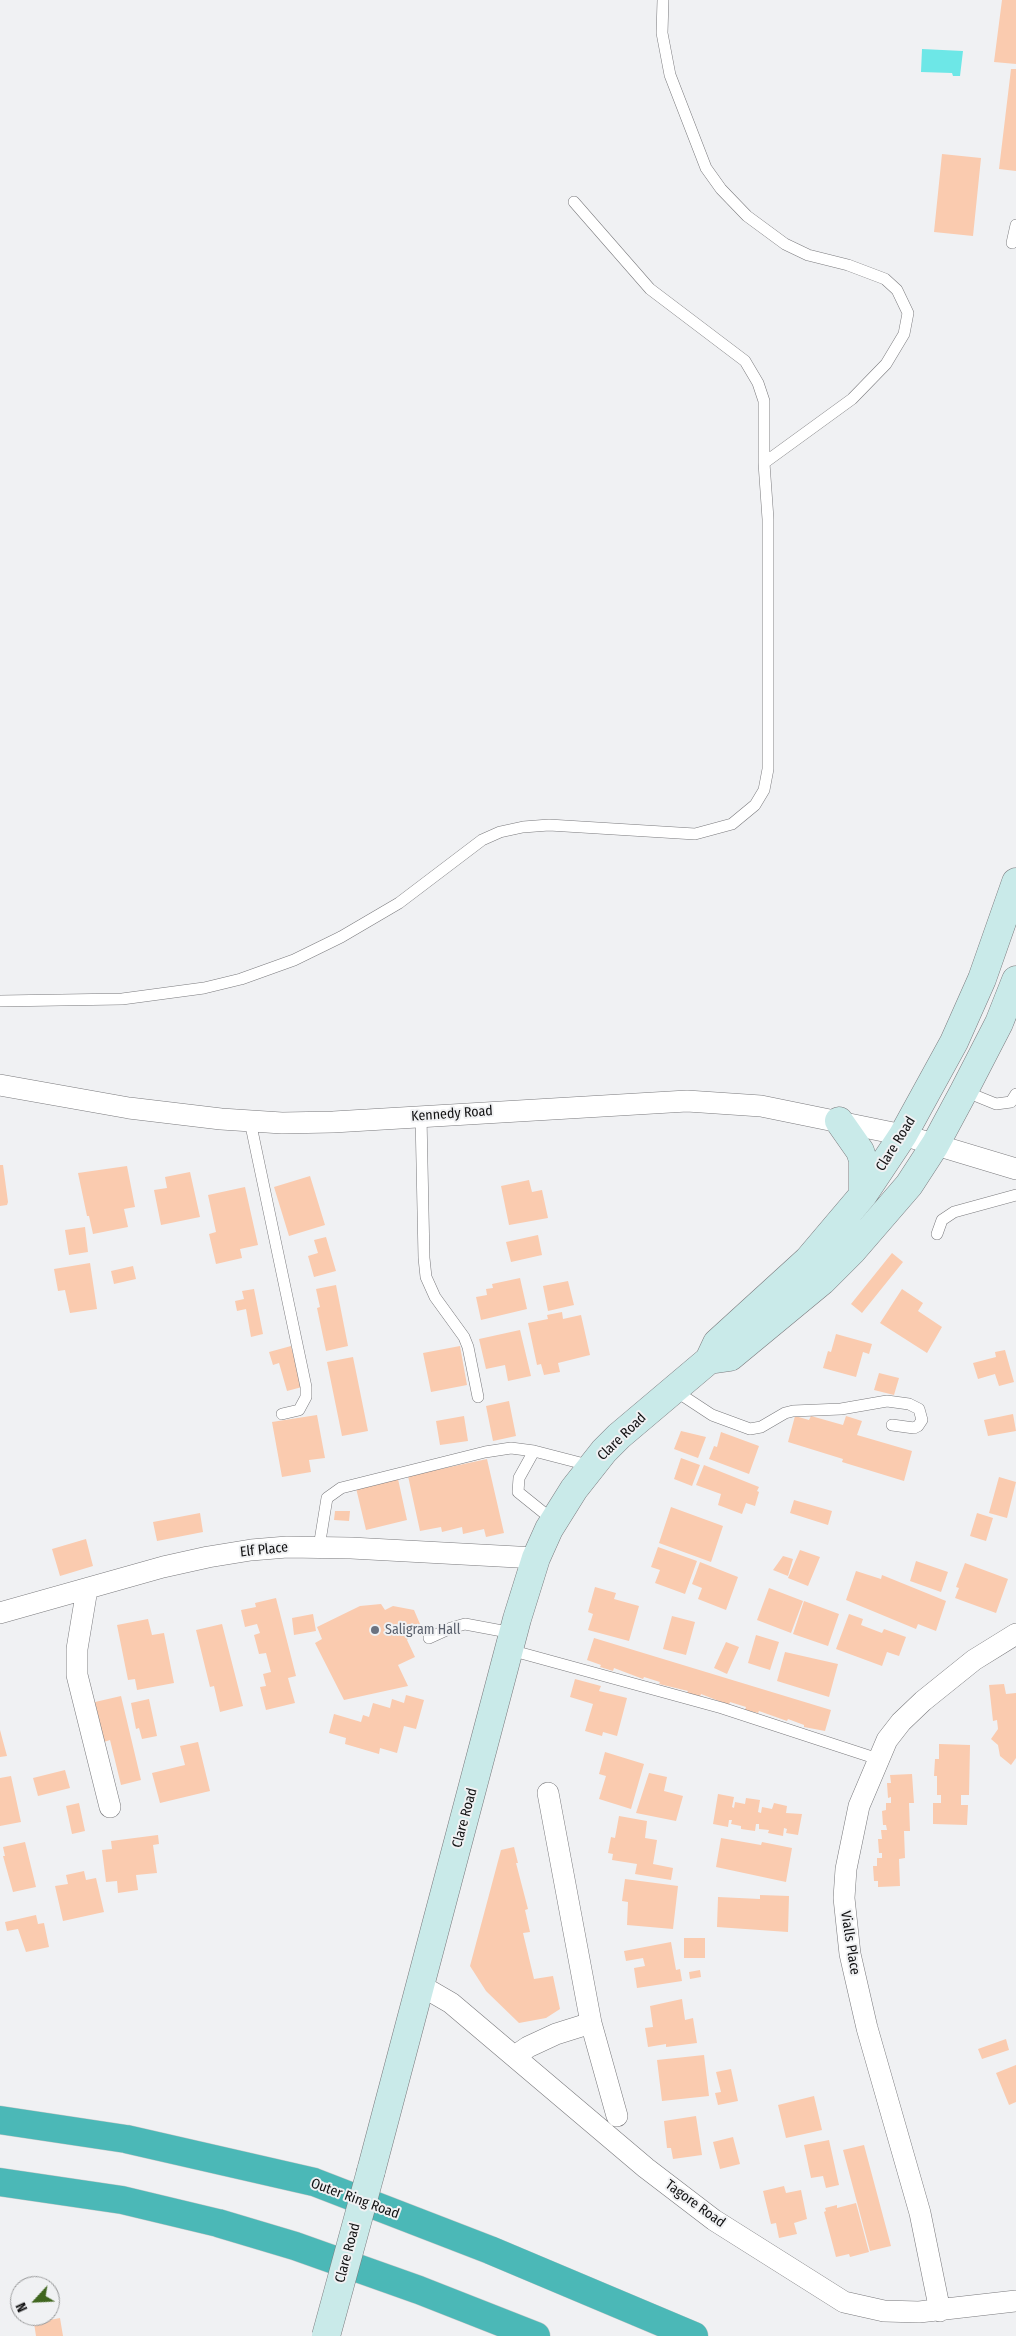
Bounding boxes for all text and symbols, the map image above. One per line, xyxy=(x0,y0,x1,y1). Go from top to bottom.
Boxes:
street label: Kennedy Road xyxy=(411,1103,493,1125)
street label: Clare Road xyxy=(873,1114,919,1174)
street label: Clare Road xyxy=(594,1410,650,1464)
street label: Elf Place xyxy=(239,1539,289,1561)
place label: Saligram Hall xyxy=(385,1622,460,1638)
marker: Saligram Hall xyxy=(369,1624,381,1636)
street label: Clare Road xyxy=(449,1786,481,1850)
street label: Vialls Place xyxy=(837,1910,863,1976)
street label: Outer Ring Road xyxy=(308,2175,402,2223)
street label: Tagore Road xyxy=(662,2177,728,2231)
street label: Clare Road xyxy=(332,2221,364,2285)
north arrow xyxy=(10,2276,60,2326)
text: N xyxy=(12,2300,31,2315)

